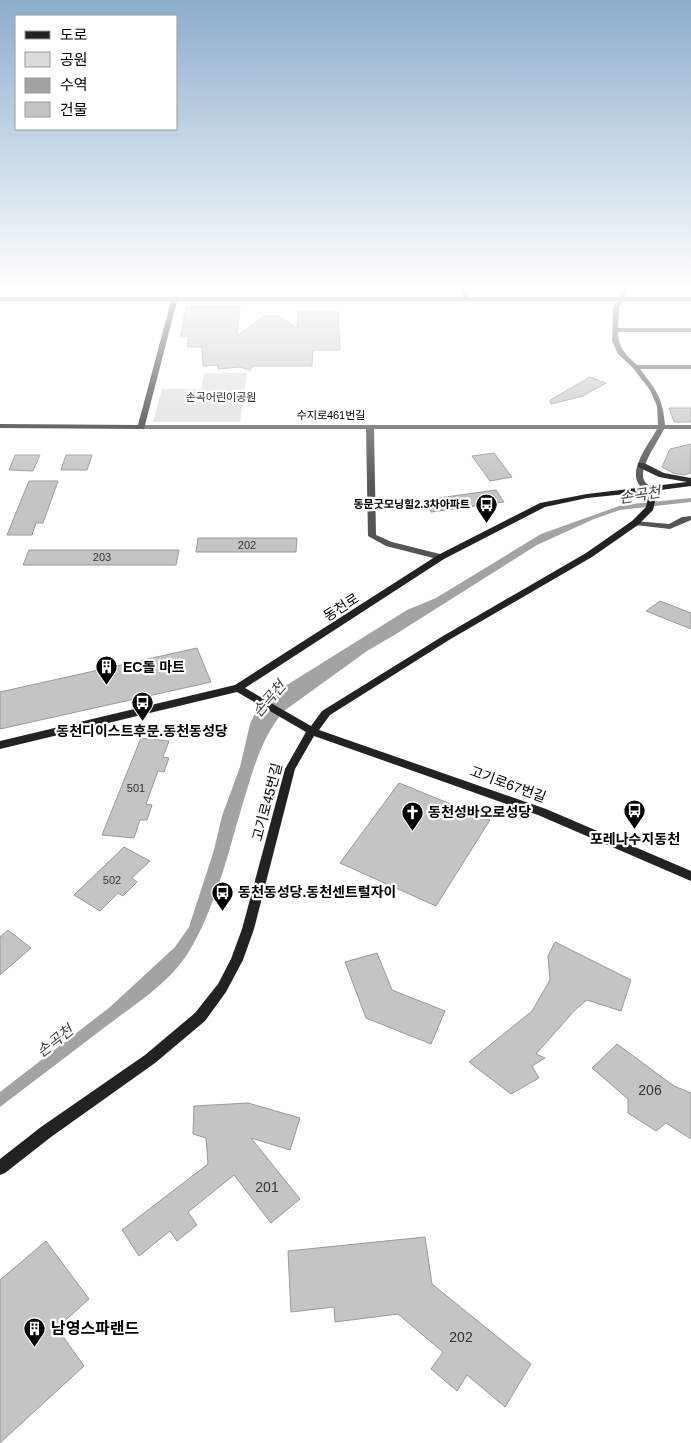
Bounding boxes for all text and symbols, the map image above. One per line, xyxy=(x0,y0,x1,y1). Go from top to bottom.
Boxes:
legend xyxy=(15,15,178,130)
text: 도로 xyxy=(60,26,88,43)
text: 공원 xyxy=(60,51,88,68)
text: 수역 xyxy=(60,76,88,93)
text: 건물 xyxy=(60,101,88,118)
park label: 손곡어린이공원 xyxy=(186,391,256,403)
street label: 수지로461번길 xyxy=(297,409,365,421)
water label: 손곡천 xyxy=(618,483,664,506)
bus stop icon: 동문굿모닝힐2.3차아파트 xyxy=(474,492,498,523)
place label: 동문굿모닝힐2.3차아파트 xyxy=(354,498,470,510)
house number: 202 xyxy=(238,539,256,551)
house number: 203 xyxy=(93,551,111,563)
street label: 동천로 xyxy=(320,590,362,624)
building icon: EC돌 마트 xyxy=(95,655,119,686)
place label: EC돌 마트 xyxy=(123,659,185,675)
water label: 손곡천 xyxy=(249,676,290,720)
bus stop icon: 동천디이스트후문.동천동성당 xyxy=(130,691,154,722)
place label: 동천디이스트후문.동천동성당 xyxy=(56,723,228,739)
street label: 고기로45번길 xyxy=(249,761,285,843)
street label: 고기로67번길 xyxy=(468,763,548,805)
house number: 501 xyxy=(127,782,145,794)
bus stop icon: 포레나수지동천 xyxy=(623,799,647,830)
church icon: 동천성바오로성당 xyxy=(400,800,424,831)
place label: 동천성바오로성당 xyxy=(428,804,531,820)
place label: 포레나수지동천 xyxy=(590,831,680,847)
house number: 502 xyxy=(103,874,121,886)
bus stop icon: 동천동성당.동천센트럴자이 xyxy=(210,880,234,911)
place label: 동천동성당.동천센트럴자이 xyxy=(238,884,396,900)
water label: 손곡천 xyxy=(33,1020,78,1060)
house number: 206 xyxy=(638,1082,662,1098)
house number: 201 xyxy=(255,1179,279,1195)
building icon: 남영스파랜드 xyxy=(23,1316,47,1347)
place label: 남영스파랜드 xyxy=(51,1320,140,1337)
house number: 202 xyxy=(449,1329,473,1345)

